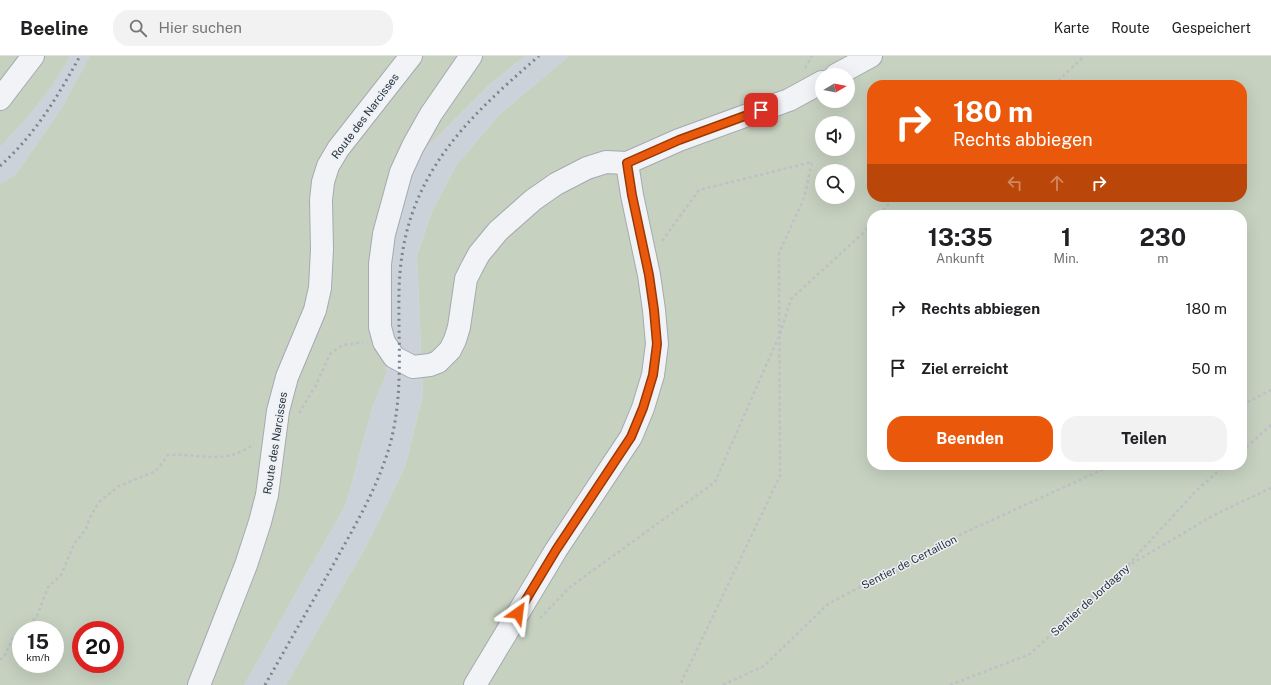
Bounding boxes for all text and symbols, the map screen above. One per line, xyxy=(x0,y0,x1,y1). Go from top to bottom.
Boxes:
search box xyxy=(113,10,393,46)
text: Beeline xyxy=(20,17,89,39)
icon: search xyxy=(127,17,149,39)
text: Hier suchen xyxy=(159,19,242,36)
text: Karte xyxy=(1054,20,1089,36)
text: Route xyxy=(1111,20,1150,36)
text: Gespeichert xyxy=(1172,20,1251,36)
north arrow xyxy=(815,68,855,108)
map controls xyxy=(815,68,855,204)
street label: Route des Narcisses xyxy=(329,71,401,161)
pin xyxy=(744,93,778,127)
text: 180 m xyxy=(953,95,1033,128)
icon: right xyxy=(887,96,939,148)
icon: arrive xyxy=(750,99,772,121)
button: sound xyxy=(815,116,855,156)
text: Rechts abbiegen xyxy=(953,129,1093,150)
button: search xyxy=(815,164,855,204)
icon: left xyxy=(1004,172,1026,194)
icon: ahead xyxy=(1046,172,1068,194)
icon: right xyxy=(1088,172,1110,194)
text: 13:35 xyxy=(928,223,993,251)
text: 1 xyxy=(1061,223,1071,251)
text: 230 xyxy=(1140,223,1186,251)
text: Ankunft xyxy=(936,251,985,266)
text: Min. xyxy=(1054,251,1079,266)
text: m xyxy=(1157,251,1168,266)
icon: right xyxy=(887,297,909,319)
text: Rechts abbiegen xyxy=(921,300,1040,317)
text: 180 m xyxy=(1185,300,1227,317)
icon: arrive xyxy=(887,357,909,379)
text: Ziel erreicht xyxy=(921,360,1008,377)
text: 50 m xyxy=(1192,360,1227,377)
street label: Route des Narcisses xyxy=(261,390,289,495)
button: Beenden xyxy=(887,416,1053,462)
button: Teilen xyxy=(1061,416,1227,462)
street label: Sentier de Certaillon xyxy=(859,533,959,591)
street label: Sentier de Jordagny xyxy=(1048,562,1132,638)
position arrow xyxy=(497,592,539,634)
speed limit sign: 20 xyxy=(72,621,124,673)
text: 15 xyxy=(27,630,49,654)
text: km/h xyxy=(26,651,50,663)

